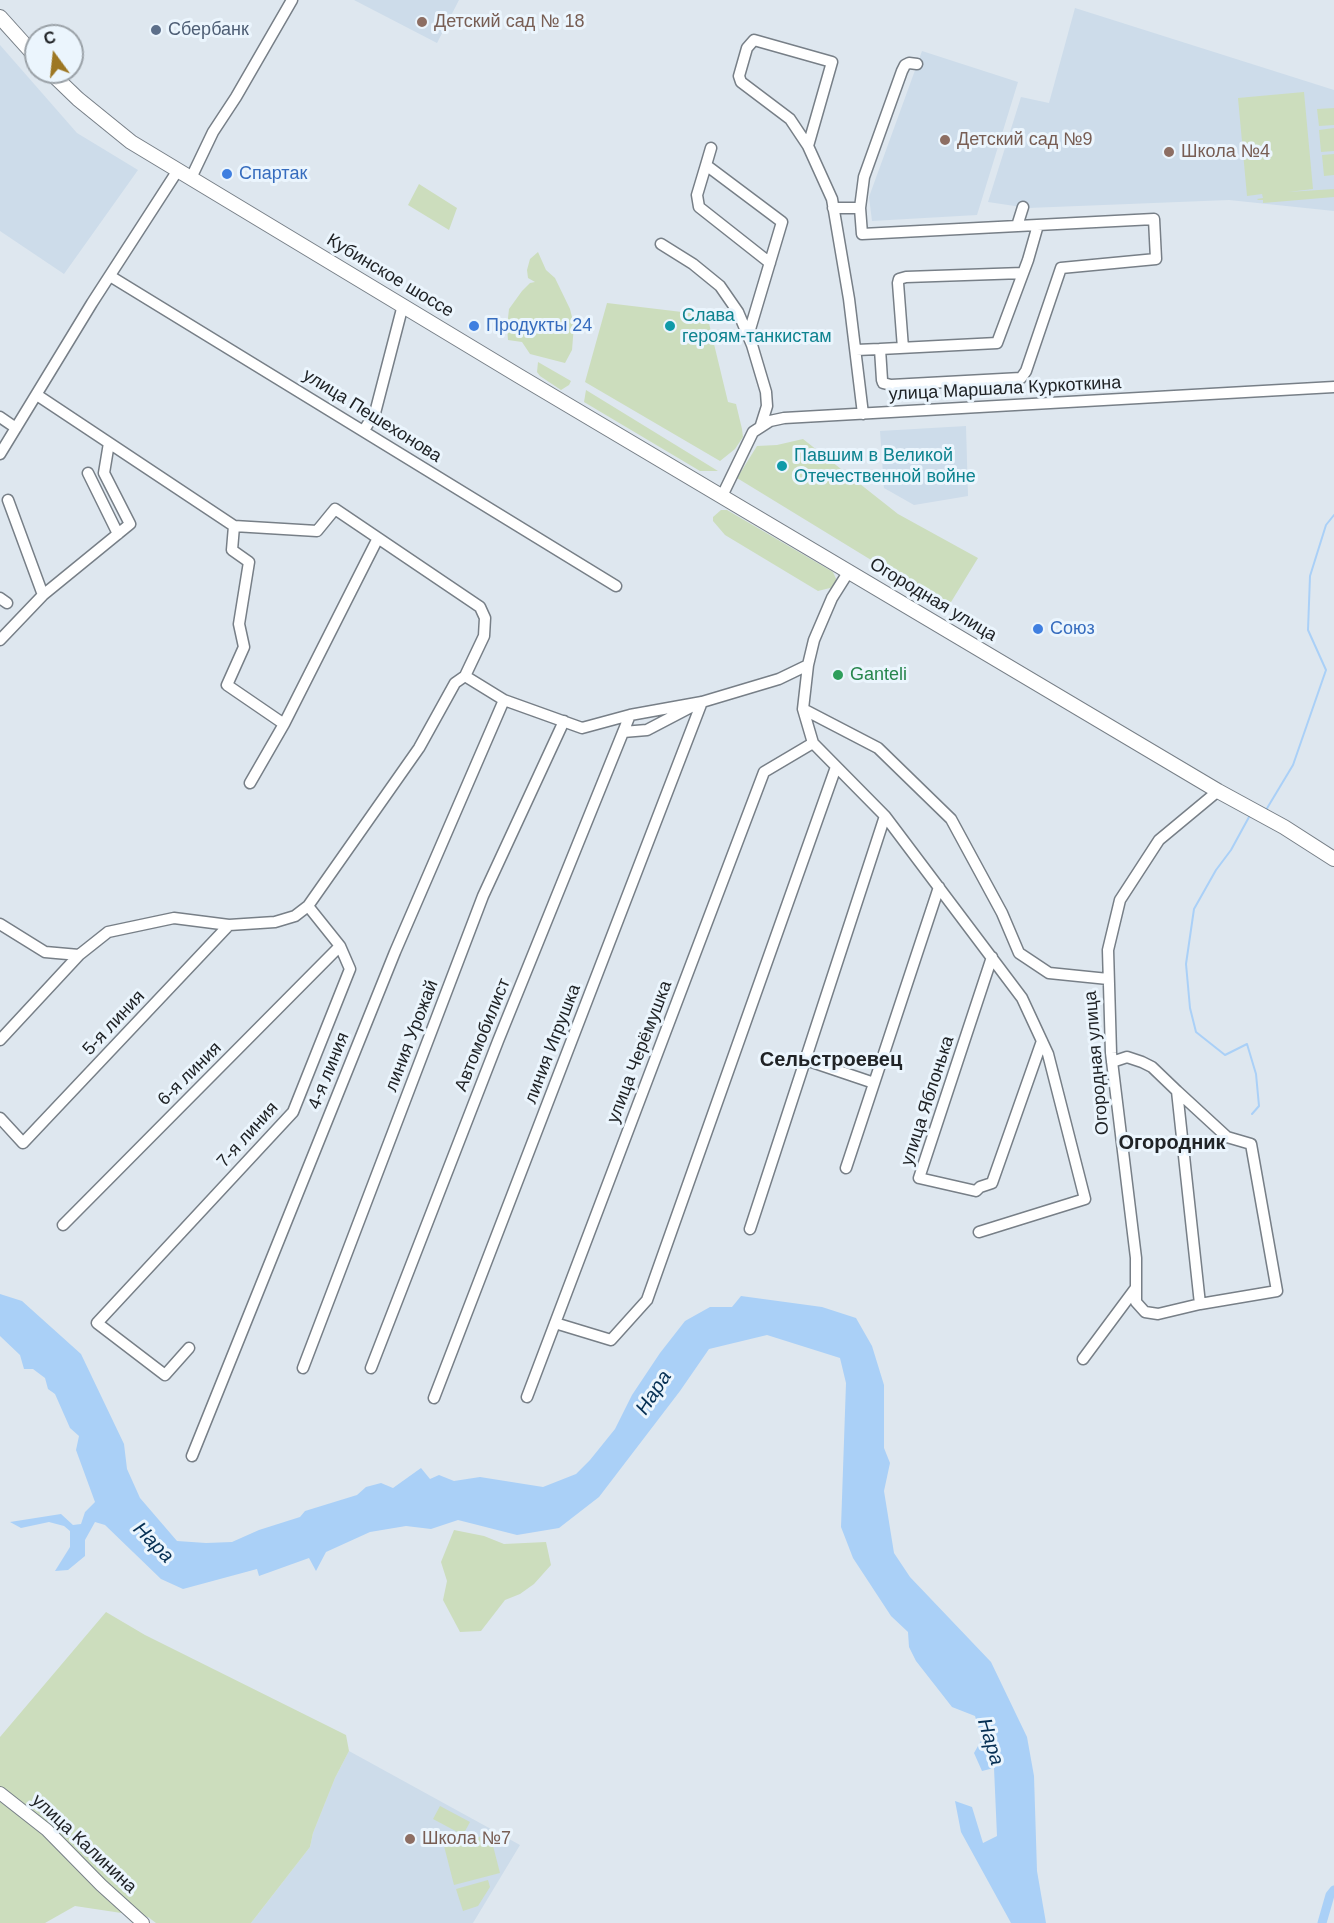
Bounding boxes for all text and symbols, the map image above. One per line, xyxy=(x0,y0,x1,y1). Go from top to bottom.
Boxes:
place label: Детский сад № 18 xyxy=(434,11,584,33)
marker: Детский сад № 18 xyxy=(415,15,429,29)
place label: Сбербанк xyxy=(168,19,249,41)
marker: Сбербанк xyxy=(149,23,163,37)
north arrow xyxy=(24,24,84,84)
text: С xyxy=(42,28,58,48)
place label: Детский сад №9 xyxy=(957,129,1092,151)
marker: Детский сад №9 xyxy=(938,133,952,147)
place label: Школа №4 xyxy=(1181,141,1270,163)
marker: Школа №4 xyxy=(1162,145,1176,159)
place label: Спартак xyxy=(239,163,307,185)
marker: Спартак xyxy=(220,167,234,181)
street label: Кубинское шоссе xyxy=(322,230,458,322)
place label: Слава героям-танкистам xyxy=(682,305,832,348)
place label: Продукты 24 xyxy=(486,315,592,337)
marker: Продукты 24 xyxy=(467,319,481,333)
marker: Слава героям-танкистам xyxy=(663,319,677,333)
street label: улица Пешехонова xyxy=(299,365,445,467)
street label: улица Маршала Куркоткина xyxy=(888,372,1122,406)
place label: Павшим в Великой Отечественной войне xyxy=(794,445,976,488)
marker: Павшим в Великой Отечественной войне xyxy=(775,459,789,473)
street label: Огородная улица xyxy=(866,554,1000,646)
place label: Союз xyxy=(1050,618,1095,640)
marker: Союз xyxy=(1031,622,1045,636)
place label: Ganteli xyxy=(850,664,907,686)
marker: Ganteli xyxy=(831,668,845,682)
street label: Автомобилист xyxy=(451,975,515,1095)
street label: линия Урожай xyxy=(381,977,443,1095)
street label: улица Черёмушка xyxy=(603,978,677,1126)
street label: линия Игрушка xyxy=(520,981,586,1107)
street label: 5-я линия xyxy=(78,986,150,1060)
street label: Огородная улица xyxy=(1080,990,1114,1136)
street label: 4-я линия xyxy=(304,1029,354,1113)
street label: улица Яблонька xyxy=(897,1033,959,1169)
street label: 6-я линия xyxy=(154,1038,226,1110)
district label: Сельстроевец xyxy=(760,1048,902,1072)
street label: 7-я линия xyxy=(213,1098,283,1172)
district label: Огородник xyxy=(1118,1131,1226,1155)
water label: Нара xyxy=(631,1366,677,1420)
water label: Нара xyxy=(128,1518,178,1568)
water label: Нара xyxy=(972,1716,1008,1768)
street label: улица Калинина xyxy=(27,1790,141,1898)
place label: Школа №7 xyxy=(422,1828,511,1850)
marker: Школа №7 xyxy=(403,1832,417,1846)

